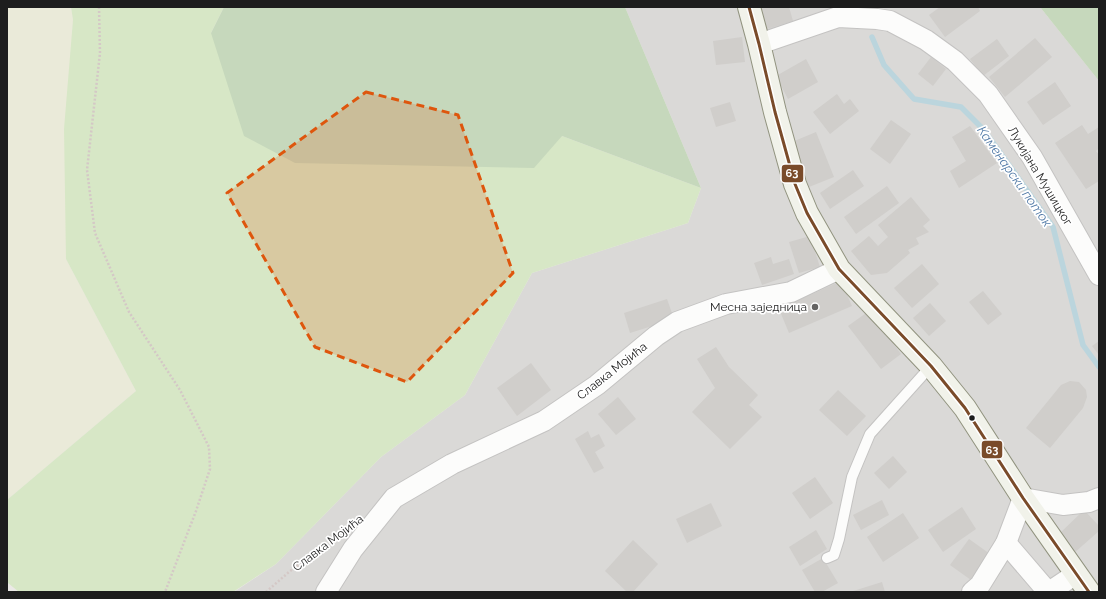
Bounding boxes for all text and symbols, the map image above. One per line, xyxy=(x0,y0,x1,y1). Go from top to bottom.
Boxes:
water label: Каменарски поток xyxy=(974,123,1055,230)
street label: Лукијана Мушицког xyxy=(1005,124,1075,228)
line badge: 63 xyxy=(781,164,804,183)
text: 63 xyxy=(786,167,798,180)
place label: Месна заједница xyxy=(710,300,807,314)
marker: Месна заједница xyxy=(810,302,820,312)
street label: Славка Мојића xyxy=(574,339,650,403)
unlabelled marker xyxy=(967,413,977,423)
line badge: 63 xyxy=(981,440,1003,459)
text: 63 xyxy=(986,444,998,457)
street label: Славка Мојића xyxy=(290,512,366,574)

